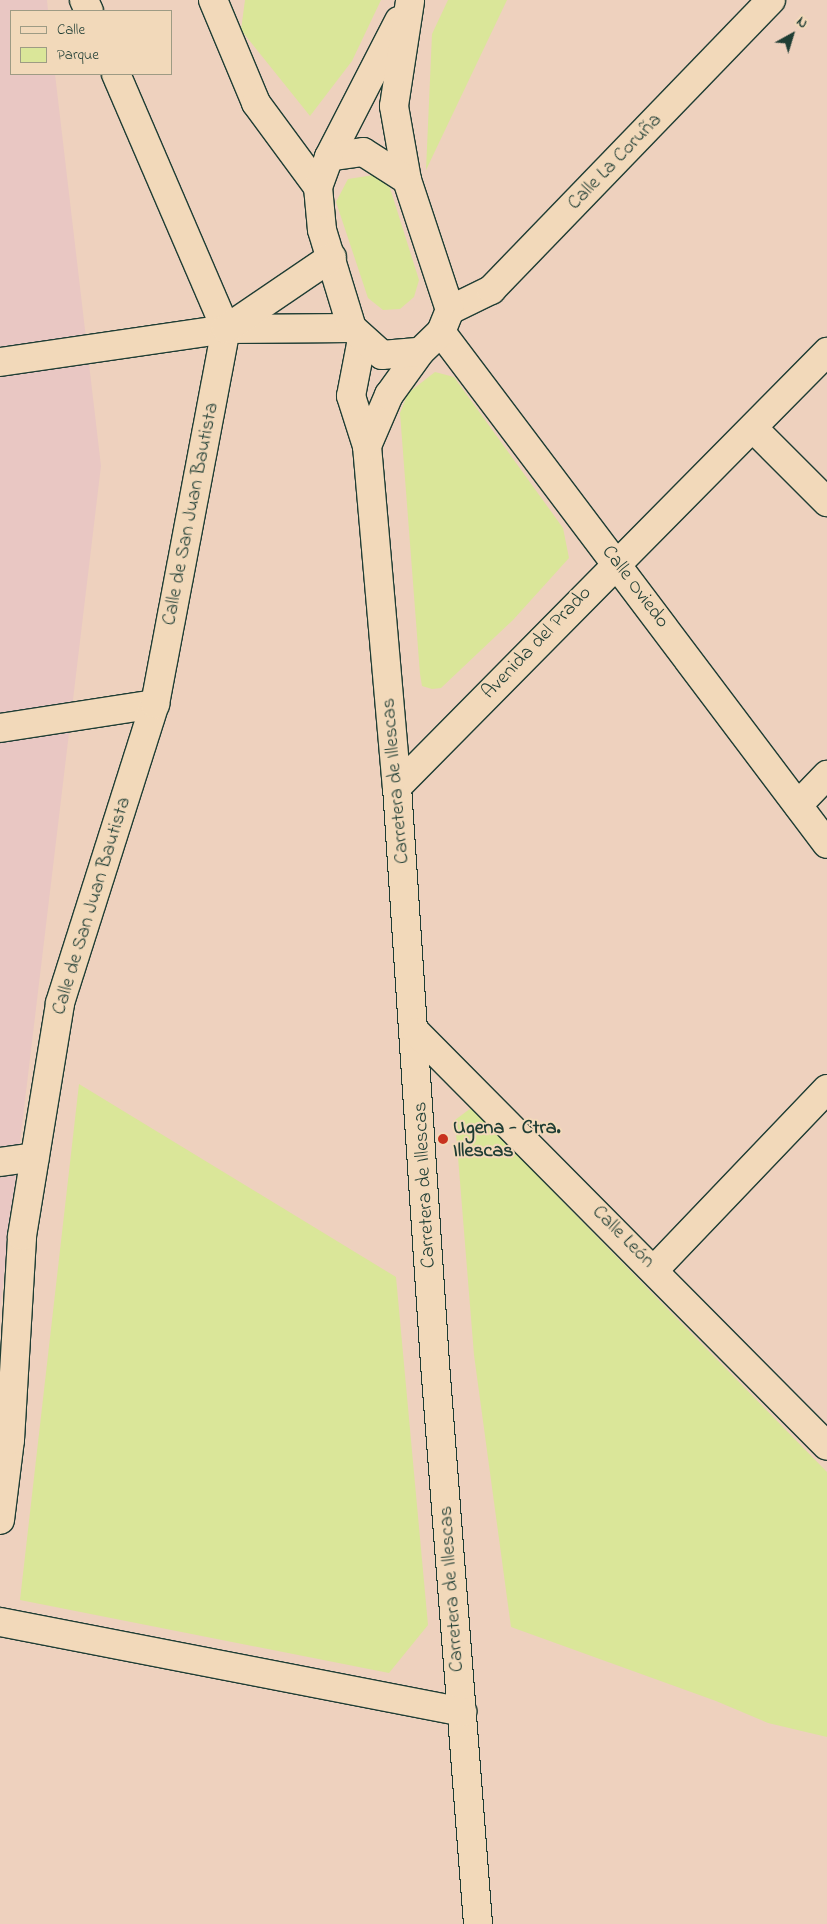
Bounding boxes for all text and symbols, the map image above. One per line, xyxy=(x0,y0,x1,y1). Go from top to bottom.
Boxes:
legend xyxy=(10,10,172,75)
north arrow xyxy=(767,10,817,60)
text: N xyxy=(791,12,812,34)
text: Calle xyxy=(57,19,85,41)
text: Parque xyxy=(57,44,99,66)
street label: Calle La Coruña xyxy=(563,109,667,215)
street label: Calle de San Juan Bautista xyxy=(158,400,224,628)
street label: Calle Oviedo xyxy=(596,541,674,633)
street label: Avenida del Prado xyxy=(477,582,597,704)
street label: Carretera de Illescas xyxy=(377,697,415,865)
street label: Calle de San Juan Bautista xyxy=(47,794,137,1018)
street label: Carretera de Illescas xyxy=(409,1101,441,1269)
place label: Ugena - Ctra. Illescas xyxy=(453,1116,561,1163)
marker: Ugena - Ctra. Illescas xyxy=(437,1133,449,1145)
street label: Calle León xyxy=(587,1201,659,1273)
street label: Carretera de Illescas xyxy=(434,1505,470,1673)

